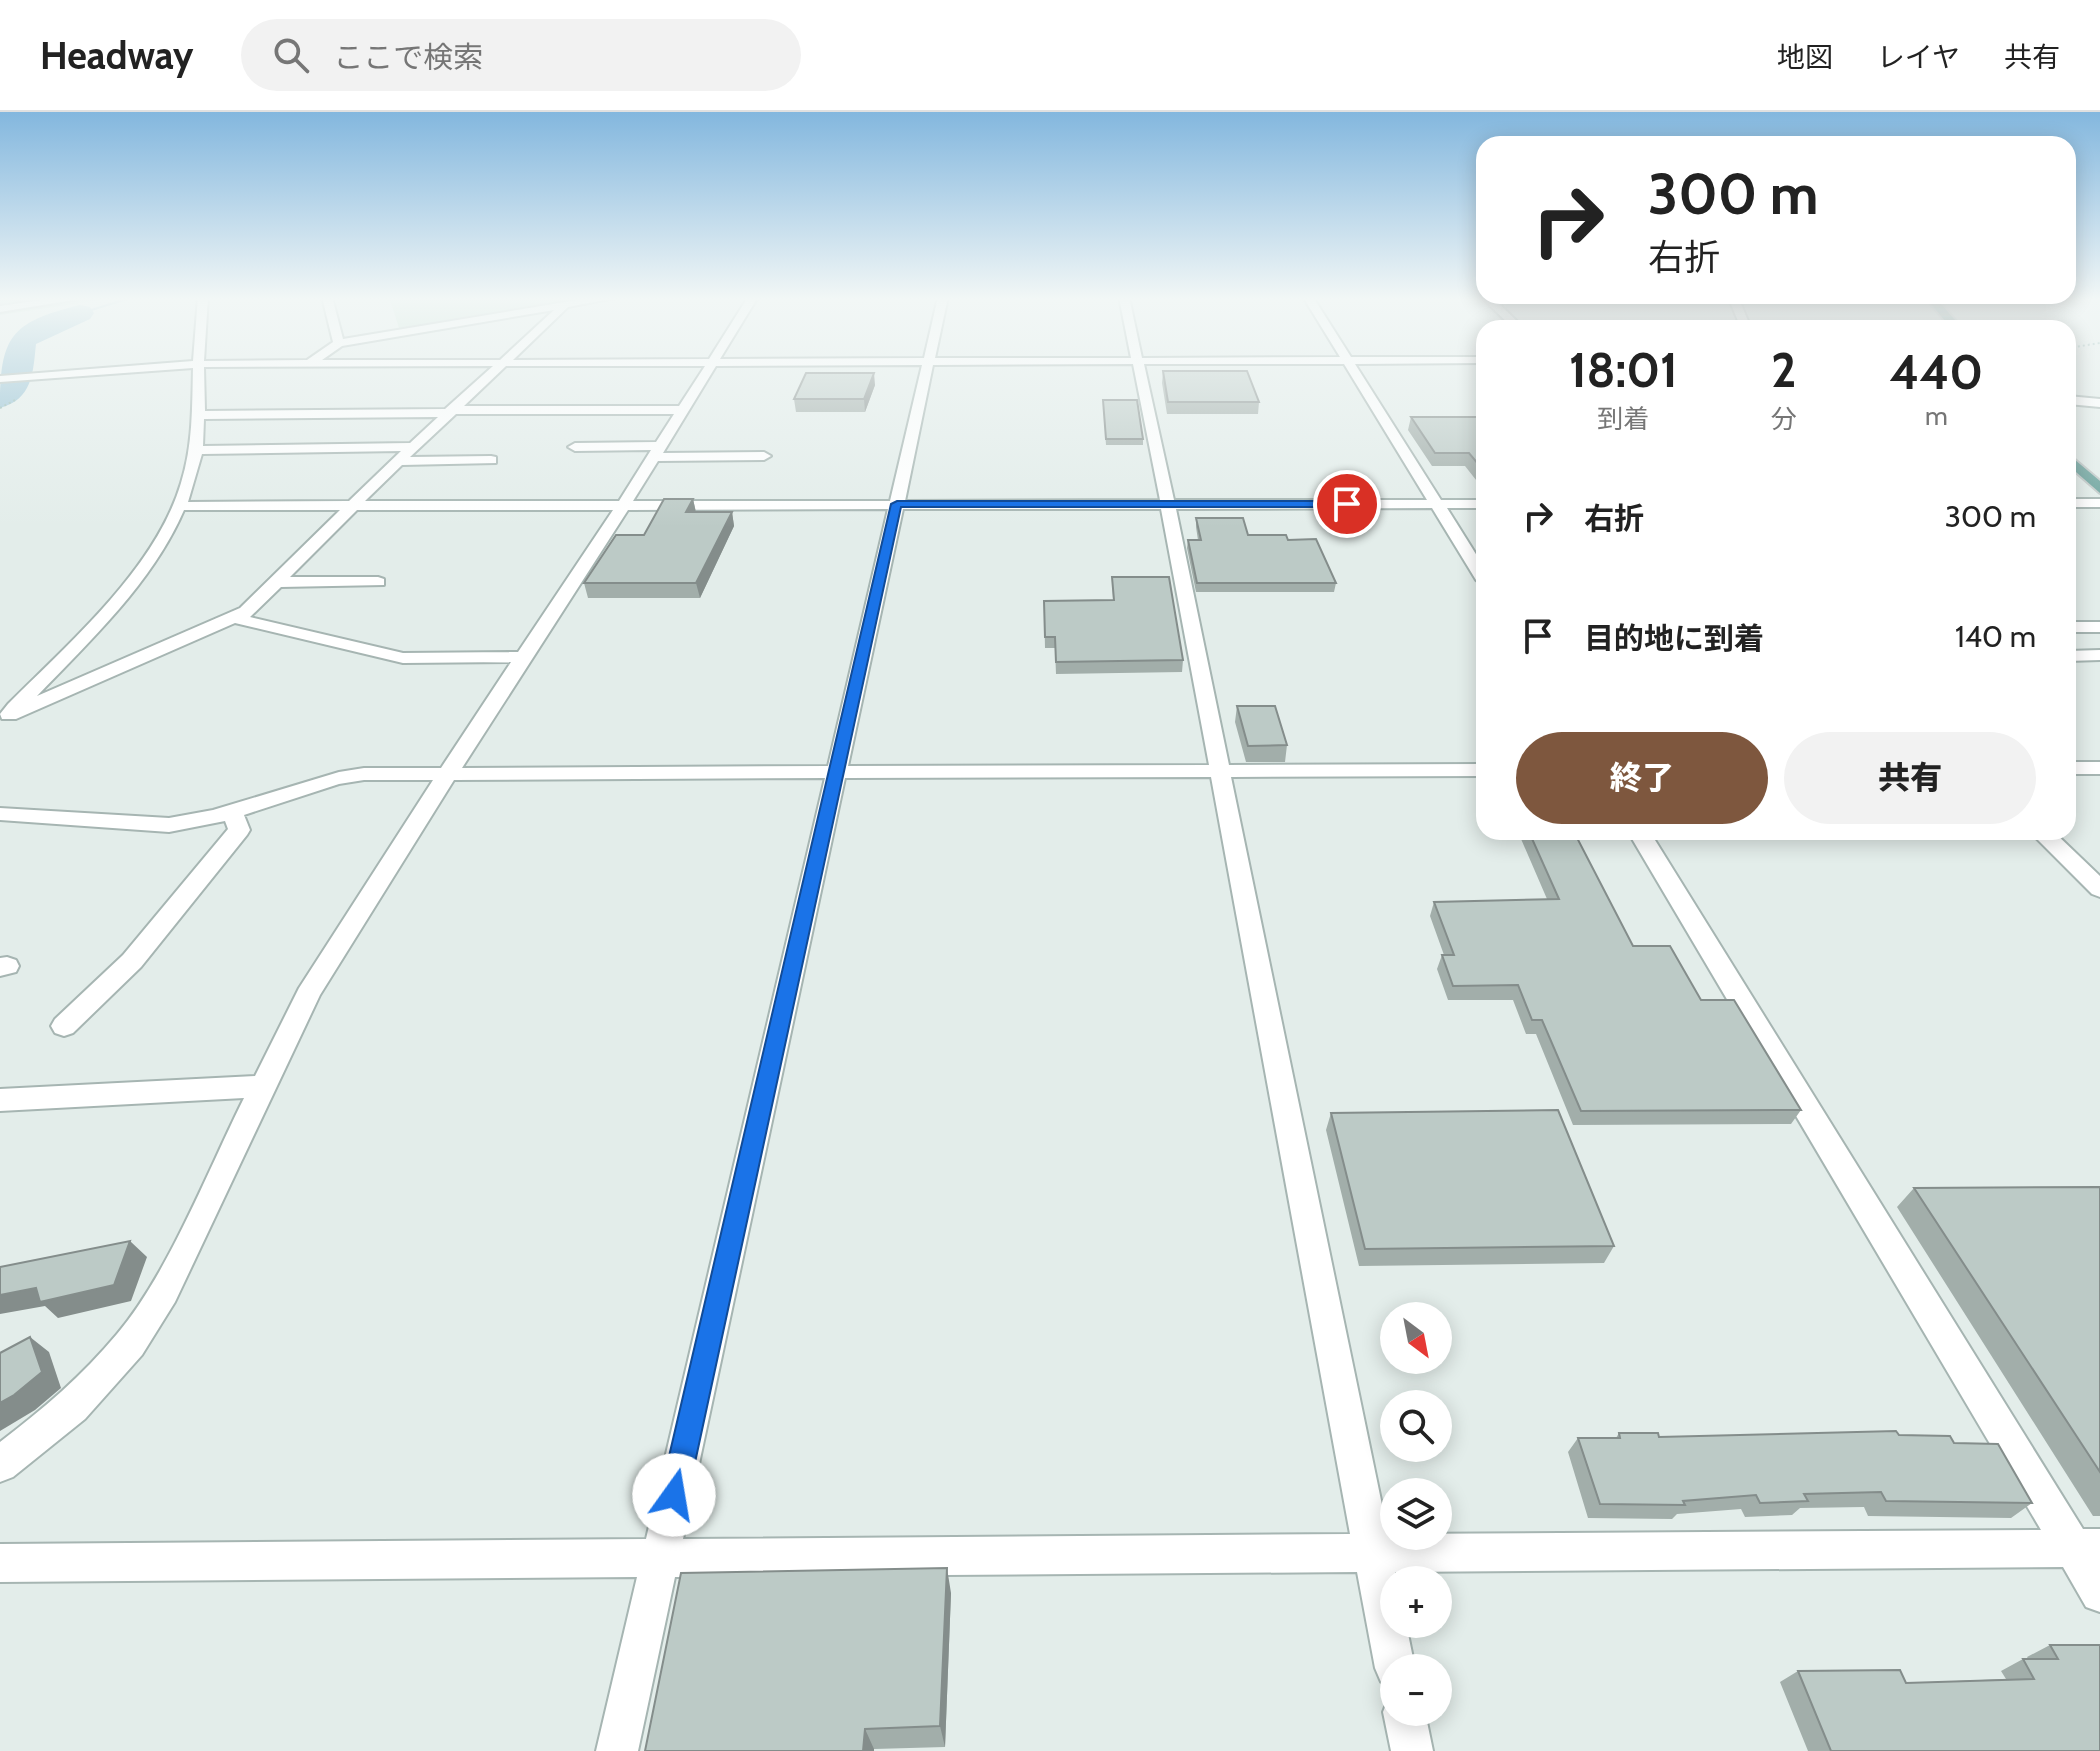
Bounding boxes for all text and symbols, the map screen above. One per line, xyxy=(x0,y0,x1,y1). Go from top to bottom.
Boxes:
search box xyxy=(241,19,801,91)
text: Headway xyxy=(40,32,193,79)
icon: search xyxy=(269,33,313,77)
text: ここで検索 xyxy=(333,39,483,76)
text: 地図 xyxy=(1777,40,1833,74)
text: レイヤ xyxy=(1877,40,1960,74)
text: 共有 xyxy=(2004,40,2060,74)
text: 300 m xyxy=(1648,160,1819,228)
icon: right xyxy=(1516,168,1620,272)
text: 右折 xyxy=(1648,235,1720,279)
text: 18:01 xyxy=(1569,341,1678,399)
text: 2 xyxy=(1771,341,1796,399)
text: 440 xyxy=(1890,343,1983,401)
text: m xyxy=(1925,400,1948,432)
text: 到着 xyxy=(1597,403,1649,435)
text: 分 xyxy=(1771,403,1797,435)
pin xyxy=(1313,470,1381,538)
icon: arrive xyxy=(1325,482,1369,526)
icon: right xyxy=(1516,494,1560,538)
text: 300 m xyxy=(1945,498,2036,535)
text: 右折 xyxy=(1584,500,1644,537)
icon: arrive xyxy=(1516,614,1560,658)
text: 140 m xyxy=(1955,618,2036,655)
text: 目的地に到着 xyxy=(1584,620,1764,657)
button: 終了 xyxy=(1516,732,1768,824)
button: 共有 xyxy=(1784,732,2036,824)
north arrow xyxy=(1380,1302,1452,1374)
map controls xyxy=(1380,1302,1452,1726)
button: search xyxy=(1380,1390,1452,1462)
position arrow xyxy=(632,1453,716,1537)
button: layers xyxy=(1380,1478,1452,1550)
button: + xyxy=(1380,1566,1452,1638)
button: − xyxy=(1380,1654,1452,1726)

